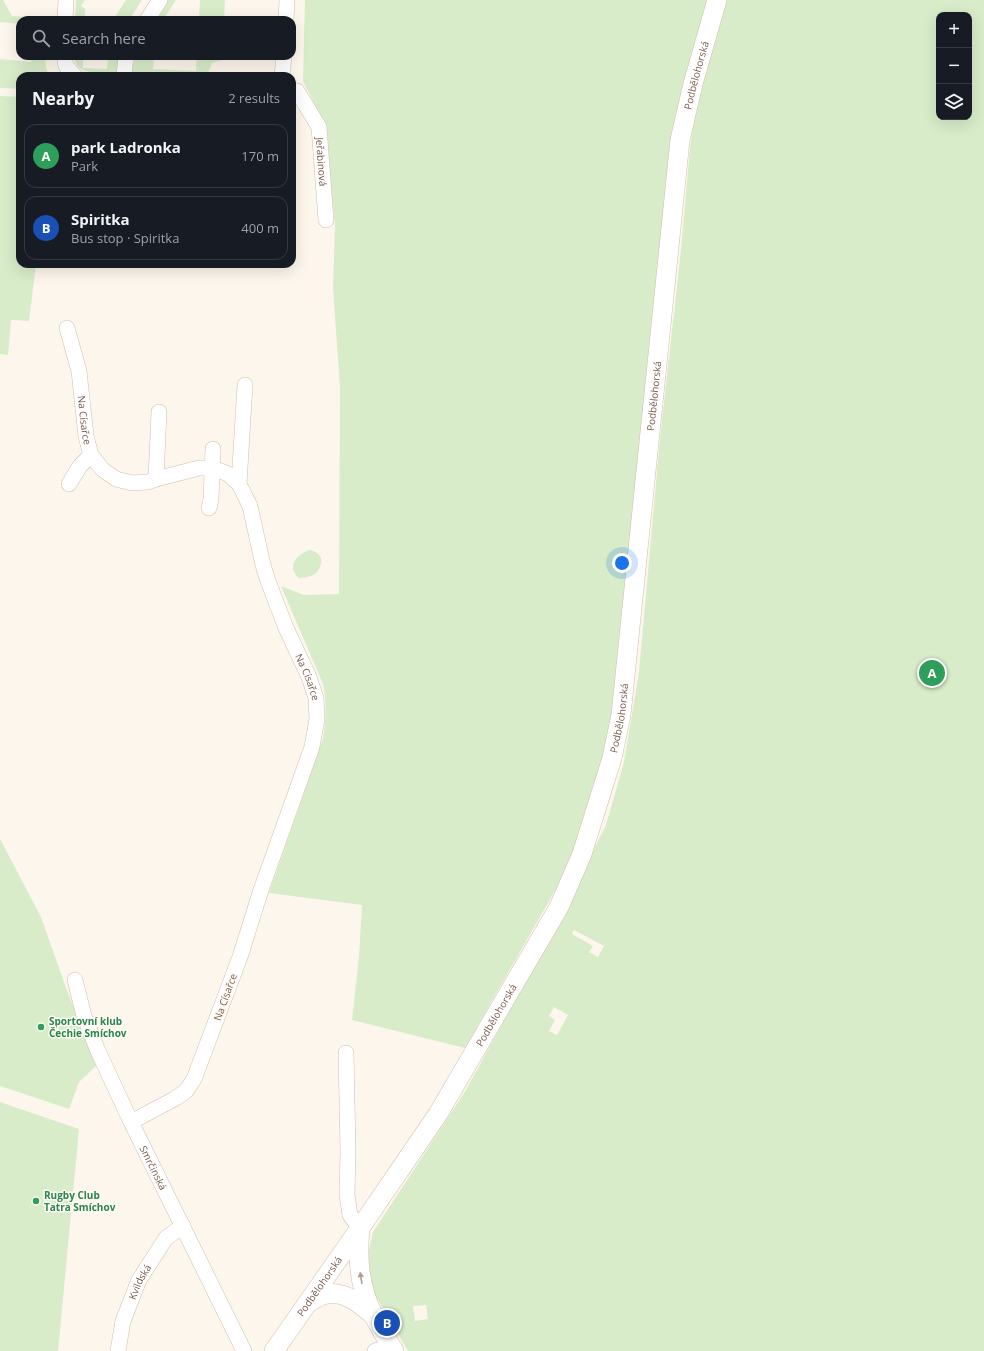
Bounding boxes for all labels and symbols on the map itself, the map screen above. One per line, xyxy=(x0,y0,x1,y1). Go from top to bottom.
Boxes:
street label: Podbělohorská xyxy=(680,39,712,111)
street label: Jeřabinová xyxy=(313,136,330,187)
street label: Podbělohorská xyxy=(643,360,664,432)
street label: Na Císařce xyxy=(75,395,95,447)
your location xyxy=(612,553,632,573)
street label: Na Císařce xyxy=(292,651,323,703)
pin: A xyxy=(919,658,945,688)
street label: Podbělohorská xyxy=(606,683,631,754)
street label: Na Císařce xyxy=(210,971,240,1023)
street label: Podbělohorská xyxy=(472,981,520,1049)
place label: Sportovní klub Čechie Smíchov xyxy=(49,1014,127,1040)
marker: Sportovní klub Čechie Smíchov xyxy=(36,1022,46,1032)
street label: Smrčinská xyxy=(137,1143,170,1192)
place label: Rugby Club Tatra Smíchov xyxy=(44,1188,116,1214)
marker: Rugby Club Tatra Smíchov xyxy=(31,1196,41,1206)
street label: Podbělohorská xyxy=(293,1253,345,1319)
street label: Kvildská xyxy=(125,1261,154,1302)
one-way arrow xyxy=(358,1271,364,1284)
pin: B xyxy=(374,1308,400,1338)

